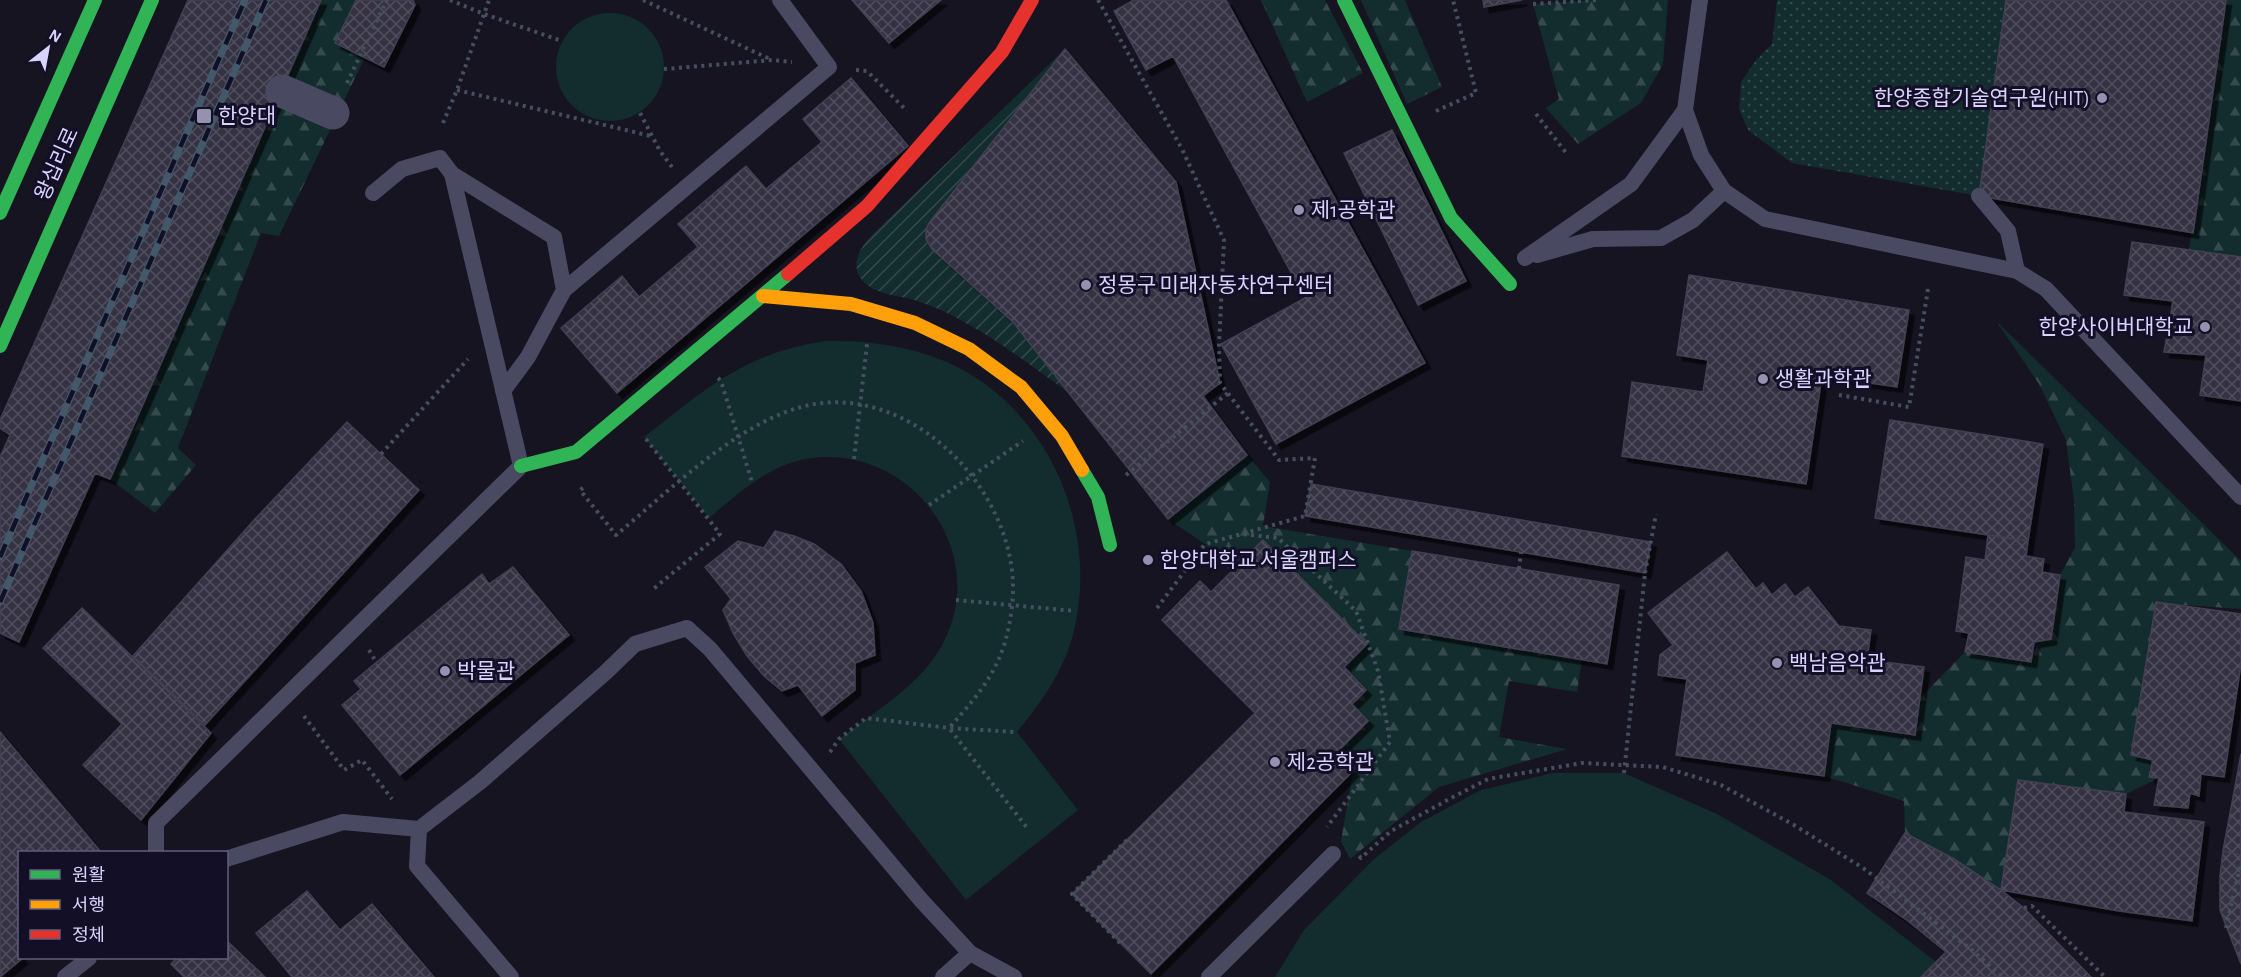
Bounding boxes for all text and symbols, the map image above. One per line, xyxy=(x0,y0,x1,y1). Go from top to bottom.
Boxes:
north arrow xyxy=(18,18,78,78)
text: N xyxy=(46,26,64,46)
place label: 한양종합기술연구원(HIT) xyxy=(1874,87,2090,109)
marker: 한양종합기술연구원(HIT) xyxy=(2095,91,2109,105)
place label: 한양대 xyxy=(218,105,276,127)
marker: 한양대 xyxy=(195,107,213,125)
street label: 왕십리로 xyxy=(31,124,82,204)
place label: 제1공학관 xyxy=(1311,199,1396,221)
marker: 제1공학관 xyxy=(1292,203,1306,217)
place label: 정몽구 미래자동차연구센터 xyxy=(1098,274,1333,296)
marker: 정몽구 미래자동차연구센터 xyxy=(1079,278,1093,292)
place label: 한양사이버대학교 xyxy=(2038,316,2193,338)
marker: 한양사이버대학교 xyxy=(2198,320,2212,334)
place label: 생활과학관 xyxy=(1775,368,1872,390)
marker: 생활과학관 xyxy=(1756,372,1770,386)
place label: 한양대학교 서울캠퍼스 xyxy=(1160,549,1357,571)
marker: 한양대학교 서울캠퍼스 xyxy=(1141,553,1155,567)
place label: 백남음악관 xyxy=(1789,652,1886,674)
marker: 백남음악관 xyxy=(1770,656,1784,670)
place label: 박물관 xyxy=(457,660,515,682)
marker: 박물관 xyxy=(438,664,452,678)
place label: 제2공학관 xyxy=(1287,751,1374,773)
marker: 제2공학관 xyxy=(1268,755,1282,769)
legend xyxy=(18,851,228,959)
text: 원활 xyxy=(72,865,105,885)
text: 서행 xyxy=(72,896,105,915)
text: 정체 xyxy=(72,925,105,945)

